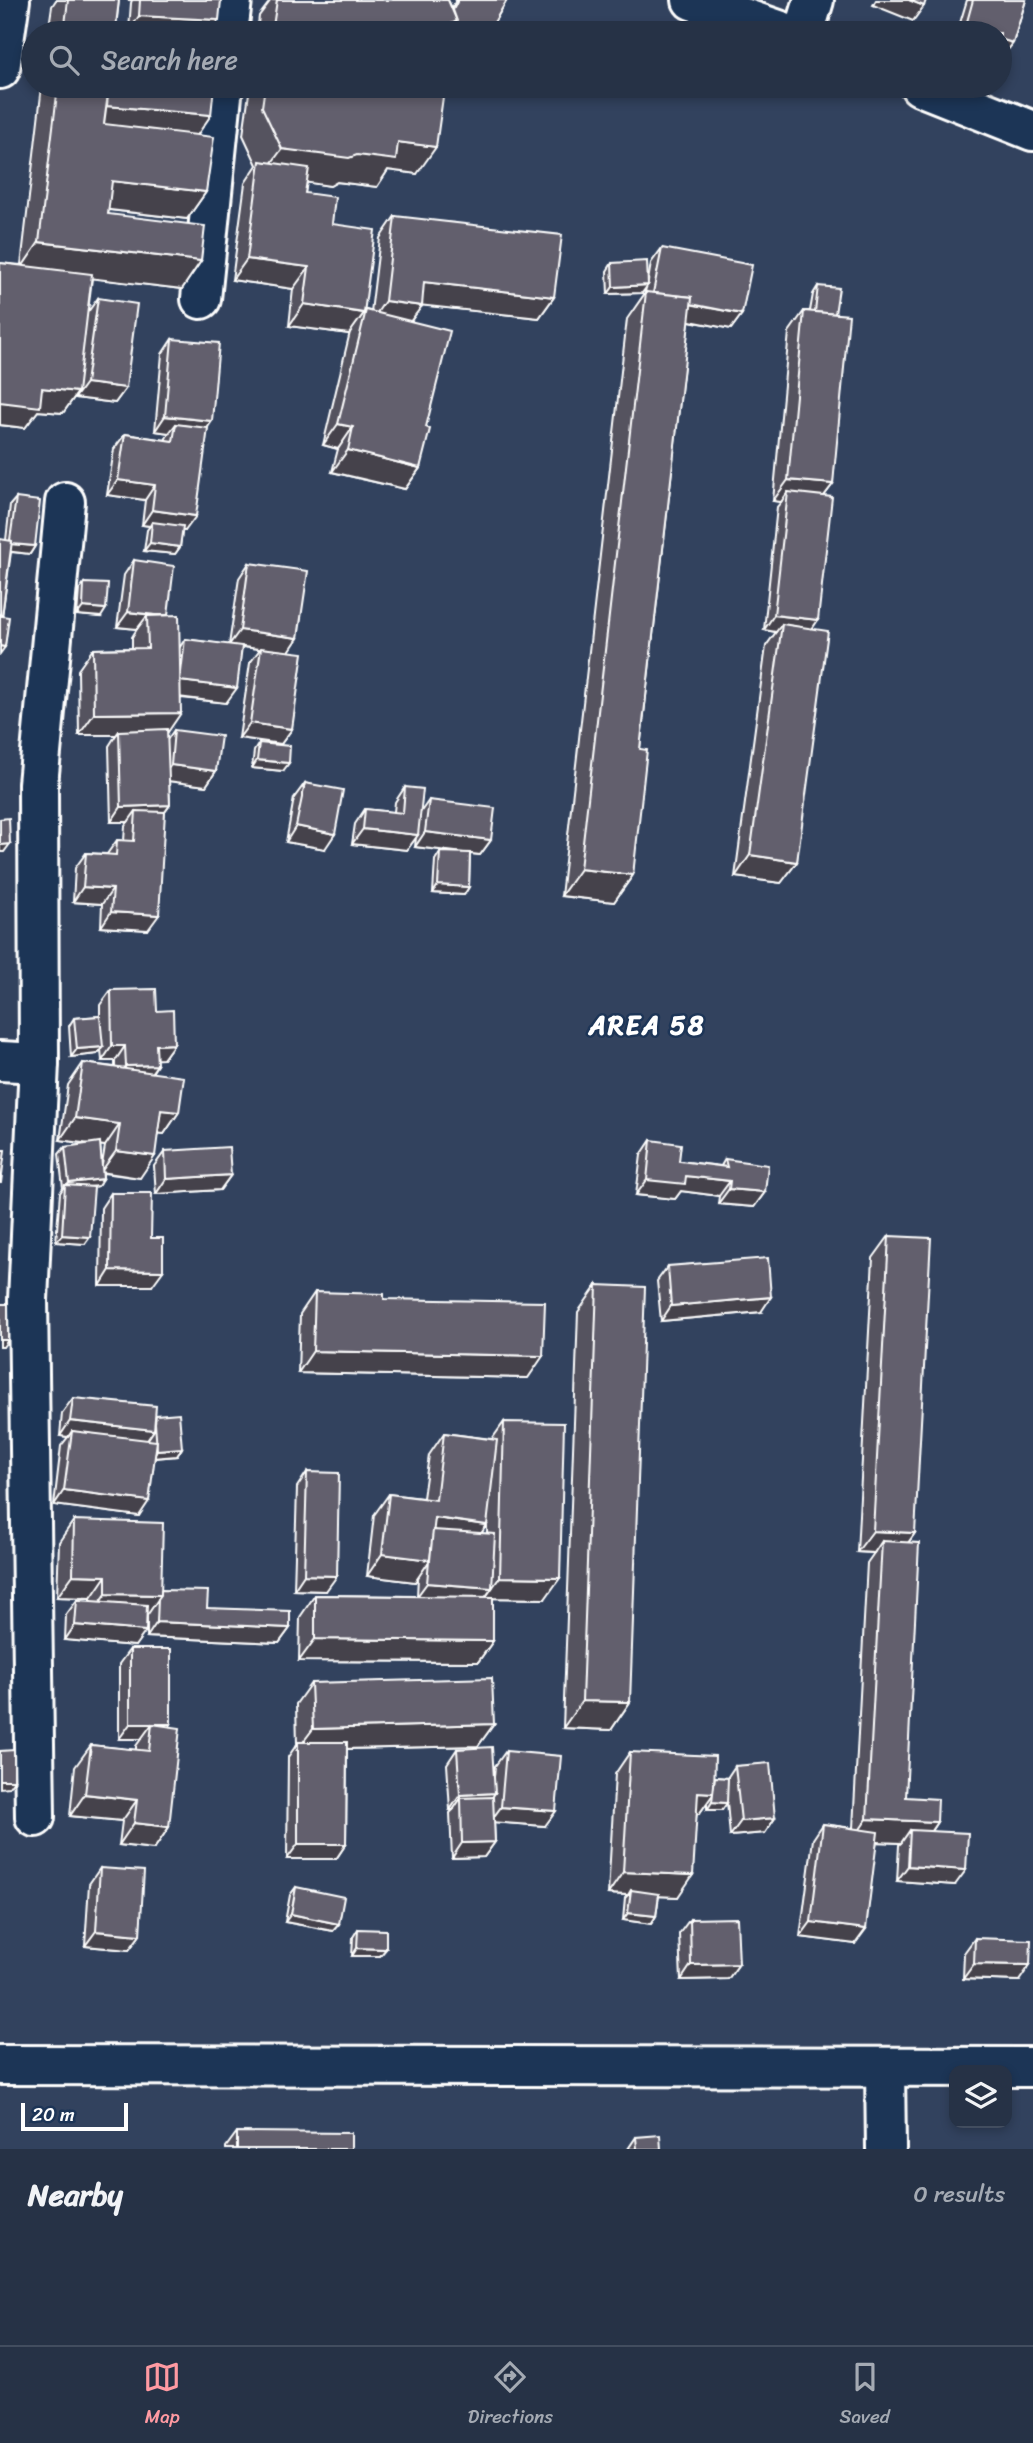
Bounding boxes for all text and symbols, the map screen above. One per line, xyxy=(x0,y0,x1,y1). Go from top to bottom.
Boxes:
search box xyxy=(21,21,1012,98)
text: Search here xyxy=(101,37,238,83)
icon: search xyxy=(45,41,83,79)
district label: AREA 58 xyxy=(588,1002,705,1048)
map controls xyxy=(949,2065,1012,2128)
button: layers xyxy=(949,2065,1012,2128)
text: 20 m xyxy=(32,2098,75,2131)
scale bar xyxy=(21,2100,128,2132)
text: Nearby xyxy=(28,2168,123,2222)
text: 0 results xyxy=(913,2174,1005,2215)
tab: Map xyxy=(143,2358,181,2433)
tab: Directions xyxy=(468,2358,553,2433)
tab: Saved xyxy=(840,2358,890,2433)

